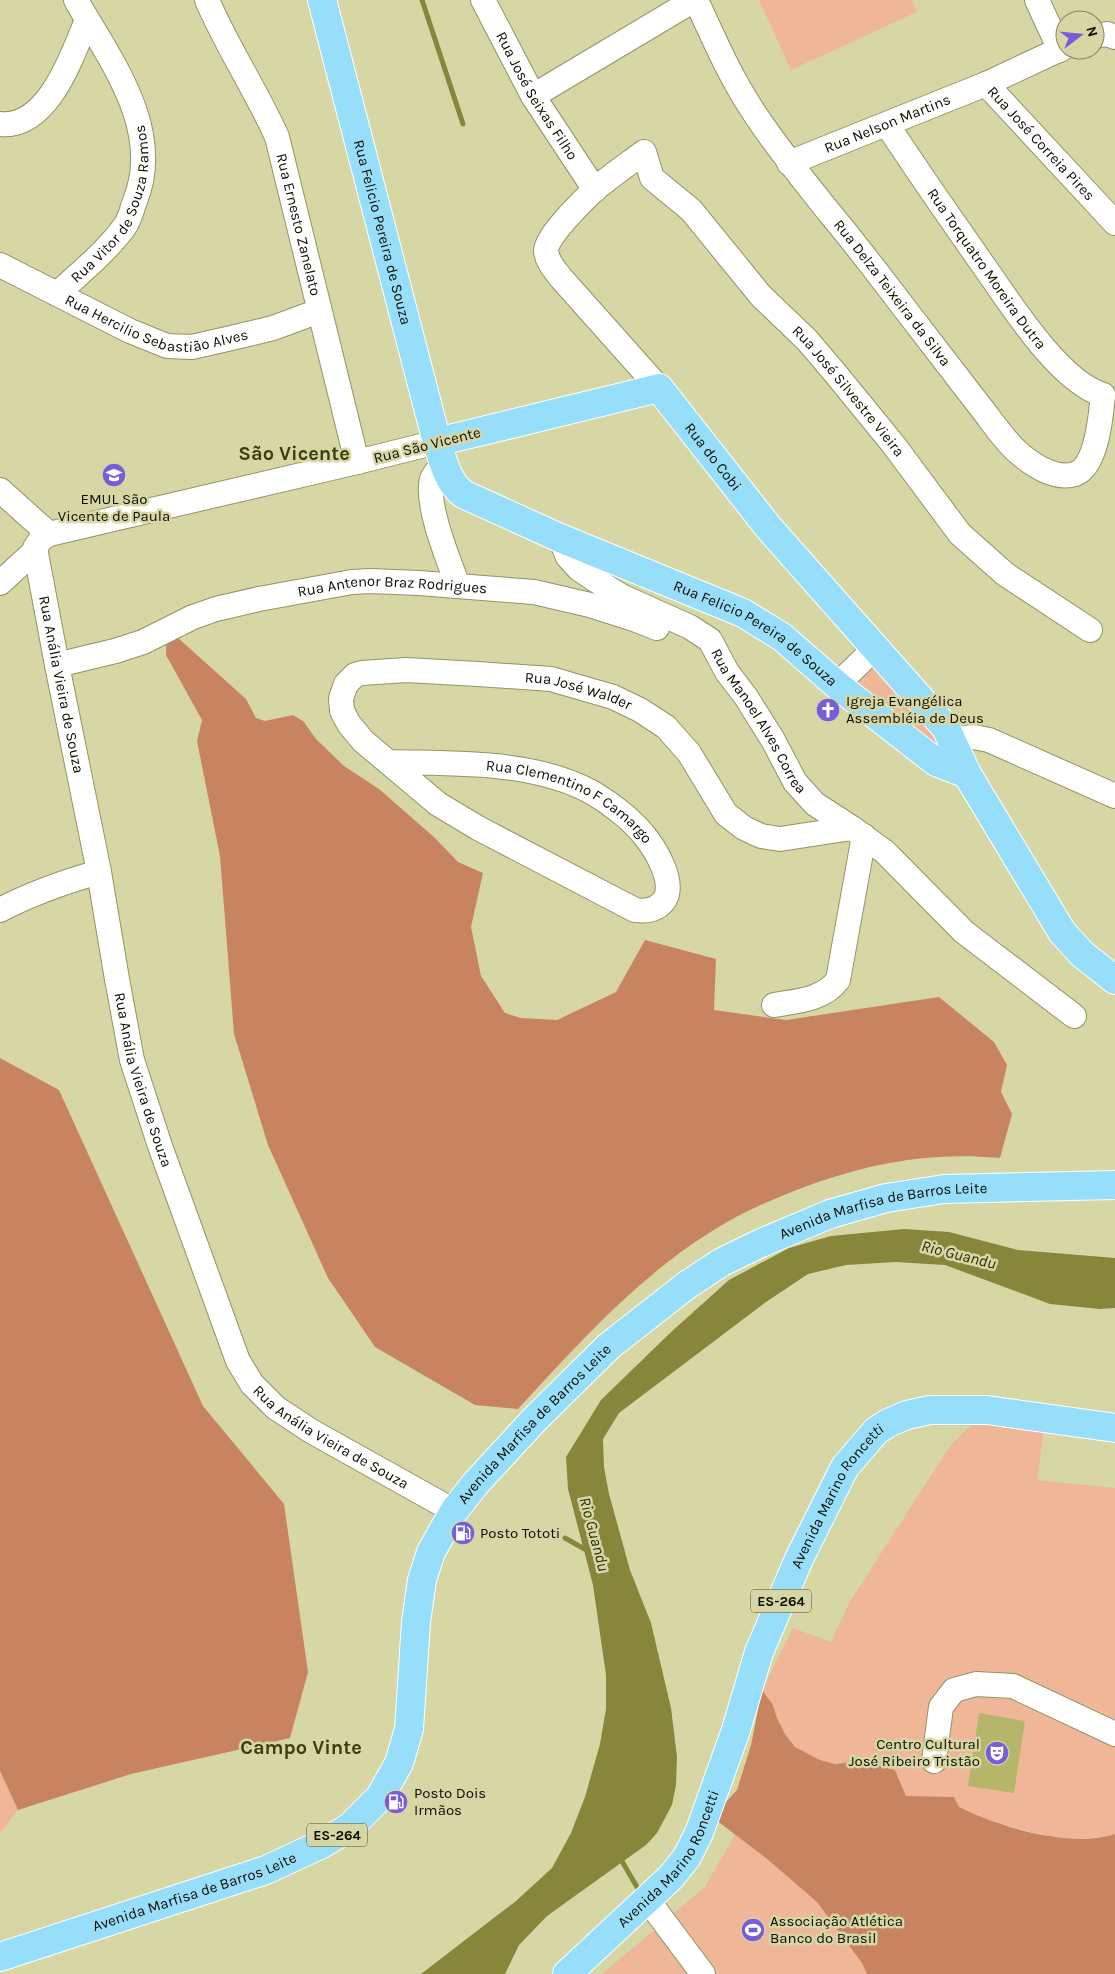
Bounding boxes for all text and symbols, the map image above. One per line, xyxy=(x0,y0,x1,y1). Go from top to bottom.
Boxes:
north arrow xyxy=(1055,10,1105,60)
text: N xyxy=(1082,24,1102,39)
street label: Rua José Seixas Filho xyxy=(492,29,582,163)
street label: Rua José Correia Pires xyxy=(984,82,1099,204)
street label: Rua Nelson Martins xyxy=(822,90,953,157)
street label: Rua Vitor de Souza Ramos xyxy=(67,123,152,286)
street label: Rua Felicio Pereira de Souza xyxy=(350,138,415,327)
street label: Rua Ernesto Zanelato xyxy=(272,151,325,298)
street label: Rua Torquatro Moreira Dutra xyxy=(923,185,1050,353)
street label: Rua Delza Teixeira da Silva xyxy=(830,216,955,370)
street label: Rua Hercilio Sebastião Alves xyxy=(62,290,250,356)
street label: Rua José Silvestre Vieira xyxy=(788,322,908,460)
street label: Rua do Cobi xyxy=(681,419,745,494)
street label: Rua São Vicente xyxy=(371,423,483,467)
district label: São Vicente xyxy=(238,442,350,465)
school or university icon: EMUL São Vicente de Paula xyxy=(101,462,127,488)
place label: EMUL São Vicente de Paula xyxy=(58,490,170,525)
street label: Rua Antenor Braz Rodrigues xyxy=(296,572,488,601)
street label: Rua Felicio Pereira de Souza xyxy=(671,576,841,690)
street label: Rua Anália Vieira de Souza xyxy=(35,594,88,775)
street label: Rua Manoel Alves Correa xyxy=(707,645,810,797)
street label: Rua José Walder xyxy=(524,668,636,714)
place label: Igreja Evangélica Assembléia de Deus xyxy=(846,692,984,727)
church icon: Igreja Evangélica Assembléia de Deus xyxy=(815,697,841,723)
street label: Rua Clementino F Camargo xyxy=(485,756,656,847)
street label: Rua Anália Vieira de Souza xyxy=(111,991,176,1170)
street label: Avenida Marfisa de Barros Leite xyxy=(777,1179,987,1243)
water label: Rio Guandu xyxy=(919,1236,998,1273)
street label: Avenida Marfisa de Barros Leite xyxy=(454,1340,615,1507)
street label: Rua Anália Vieira de Souza xyxy=(249,1381,412,1493)
street label: Avenida Marino Roncetti xyxy=(787,1419,887,1571)
water label: Rio Guandu xyxy=(575,1495,614,1574)
fuel station icon: Posto Tototi xyxy=(450,1520,476,1546)
place label: Posto Tototi xyxy=(480,1524,560,1542)
road number: ES-264 xyxy=(751,1590,811,1612)
place label: Centro Cultural José Ribeiro Tristão xyxy=(848,1735,980,1770)
district label: Campo Vinte xyxy=(240,1736,362,1759)
theatre icon: Centro Cultural José Ribeiro Tristão xyxy=(984,1740,1010,1766)
place label: Posto Dois Irmãos xyxy=(414,1784,486,1819)
street label: Avenida Marino Roncetti xyxy=(614,1788,723,1931)
fuel station icon: Posto Dois Irmãos xyxy=(383,1789,409,1815)
road number: ES-264 xyxy=(307,1824,367,1846)
street label: Avenida Marfisa de Barros Leite xyxy=(90,1848,299,1935)
place label: Associação Atlética Banco do Brasil xyxy=(770,1912,903,1947)
sports icon: Associação Atlética Banco do Brasil xyxy=(740,1917,766,1943)

